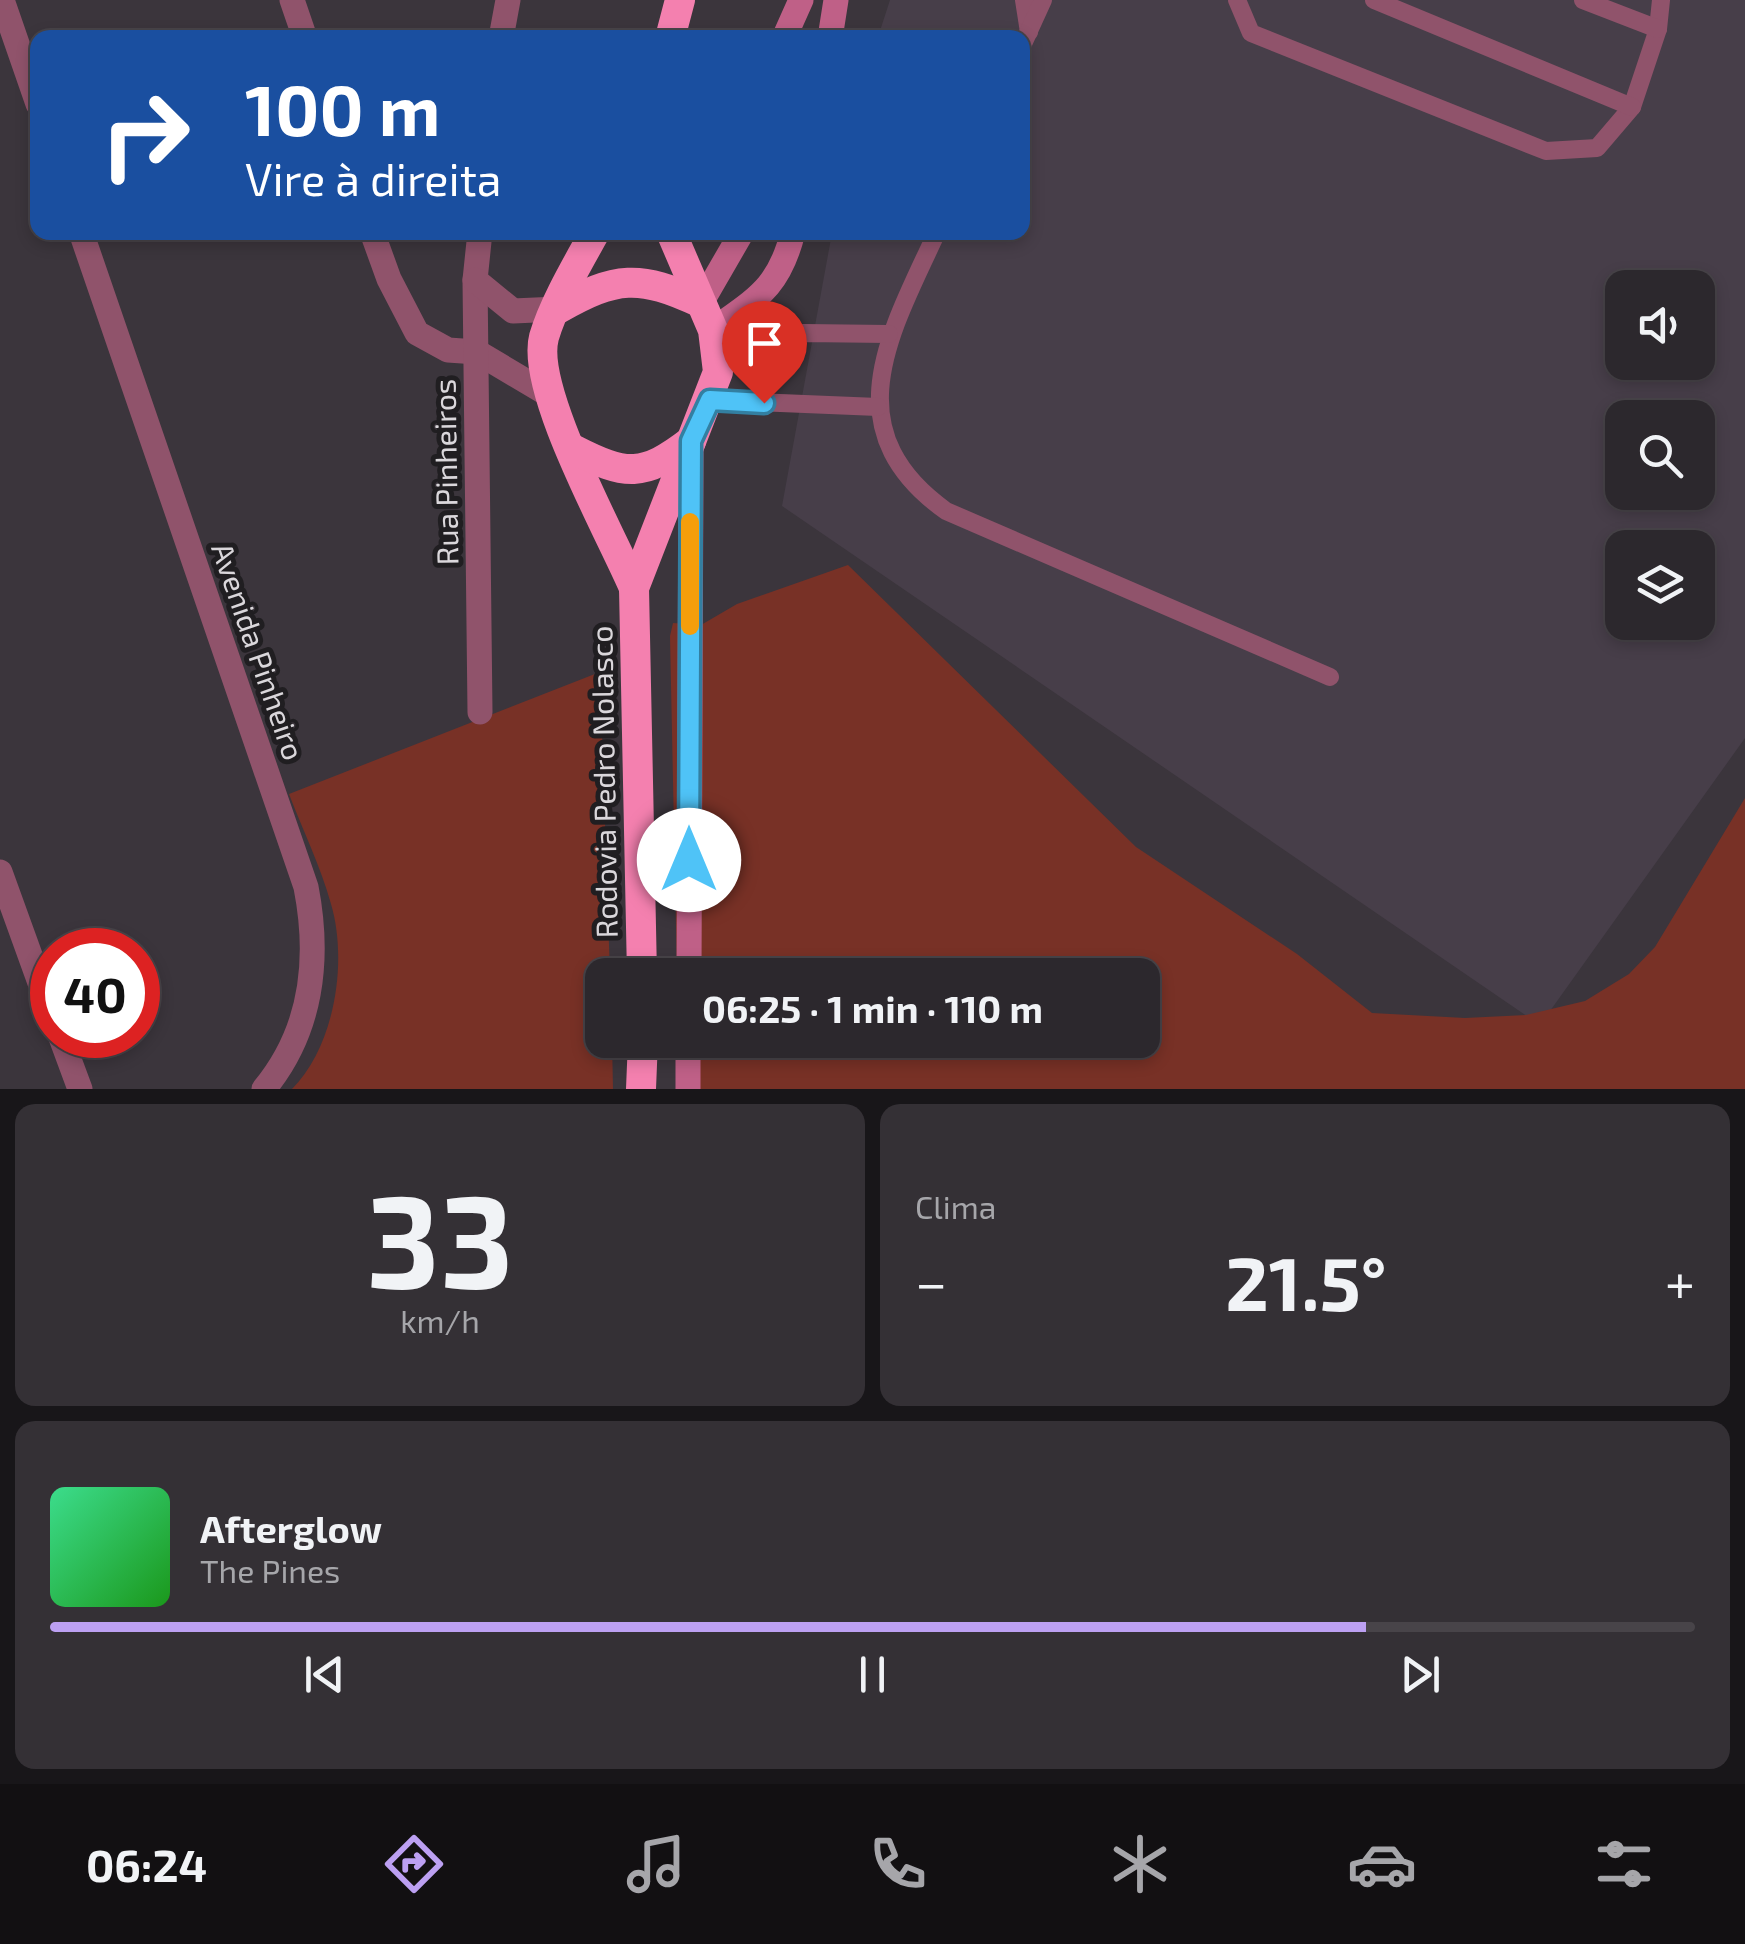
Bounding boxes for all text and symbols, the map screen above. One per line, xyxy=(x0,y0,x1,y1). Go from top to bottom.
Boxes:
text: 100 m xyxy=(245,66,440,150)
icon: right xyxy=(80,70,210,200)
text: Vire à direita xyxy=(245,151,502,205)
map controls xyxy=(1605,270,1715,640)
button: sound xyxy=(1605,270,1715,380)
pin xyxy=(722,301,807,404)
icon: arrive xyxy=(737,316,792,371)
street label: Rua Pinheiros xyxy=(425,379,465,565)
button: search xyxy=(1605,400,1715,510)
button: layers xyxy=(1605,530,1715,640)
street label: Avenida Pinheiro xyxy=(205,538,313,764)
street label: Rodovia Pedro Nolasco xyxy=(582,625,624,939)
position arrow xyxy=(637,808,741,912)
speed limit sign: 40 xyxy=(30,928,160,1058)
text: 06:25 · 1 min · 110 m xyxy=(702,985,1043,1031)
text: 33 xyxy=(366,1158,514,1314)
text: Clima xyxy=(915,1187,996,1225)
text: 21.5° xyxy=(1225,1236,1387,1326)
text: − xyxy=(915,1248,947,1314)
text: + xyxy=(1665,1248,1695,1314)
text: km/h xyxy=(400,1301,480,1339)
text: Afterglow xyxy=(200,1505,382,1551)
text: The Pines xyxy=(200,1551,340,1589)
icon: previous xyxy=(297,1647,352,1702)
icon: pause xyxy=(845,1647,900,1702)
icon: next xyxy=(1393,1647,1448,1702)
icon: directions xyxy=(379,1829,449,1899)
icon: music xyxy=(621,1829,691,1899)
icon: phone xyxy=(863,1829,933,1899)
icon: climate xyxy=(1105,1829,1175,1899)
icon: car xyxy=(1347,1829,1417,1899)
icon: filters xyxy=(1589,1829,1659,1899)
text: 06:24 xyxy=(86,1837,207,1891)

